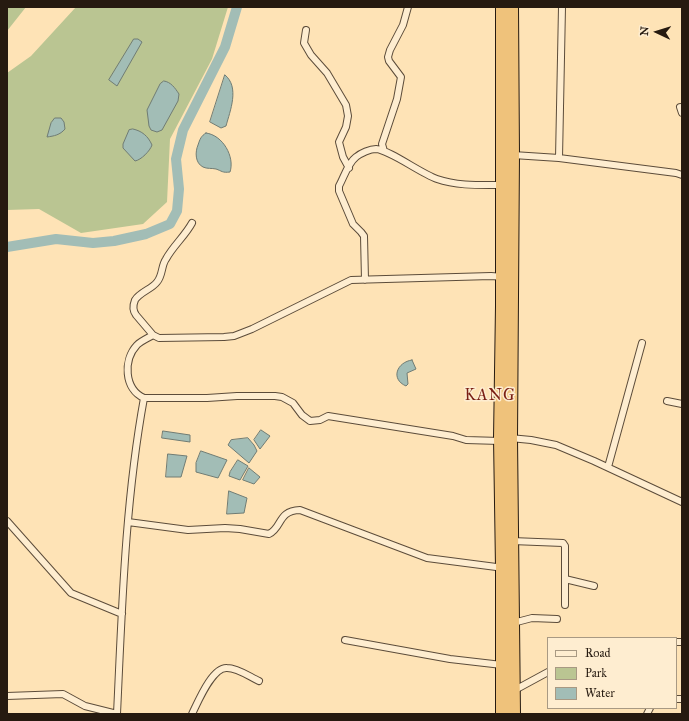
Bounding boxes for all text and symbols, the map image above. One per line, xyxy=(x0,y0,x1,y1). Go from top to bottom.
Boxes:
north arrow xyxy=(637,12,677,52)
text: N xyxy=(638,26,651,36)
district label: KANG xyxy=(464,386,516,406)
legend xyxy=(547,637,677,709)
text: Road xyxy=(585,646,611,660)
text: Park xyxy=(585,666,607,680)
text: Water xyxy=(585,686,615,700)

